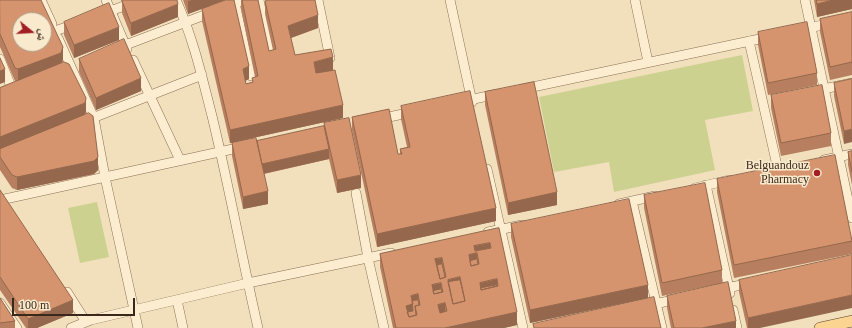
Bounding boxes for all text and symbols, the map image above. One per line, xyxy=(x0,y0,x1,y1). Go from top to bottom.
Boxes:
north arrow xyxy=(12,12,52,52)
text: ش xyxy=(35,28,50,43)
place label: Belguandouz Pharmacy xyxy=(746,159,809,187)
marker: Belguandouz Pharmacy xyxy=(812,168,822,178)
scale bar xyxy=(14,290,137,316)
text: 100 m xyxy=(19,298,49,312)

